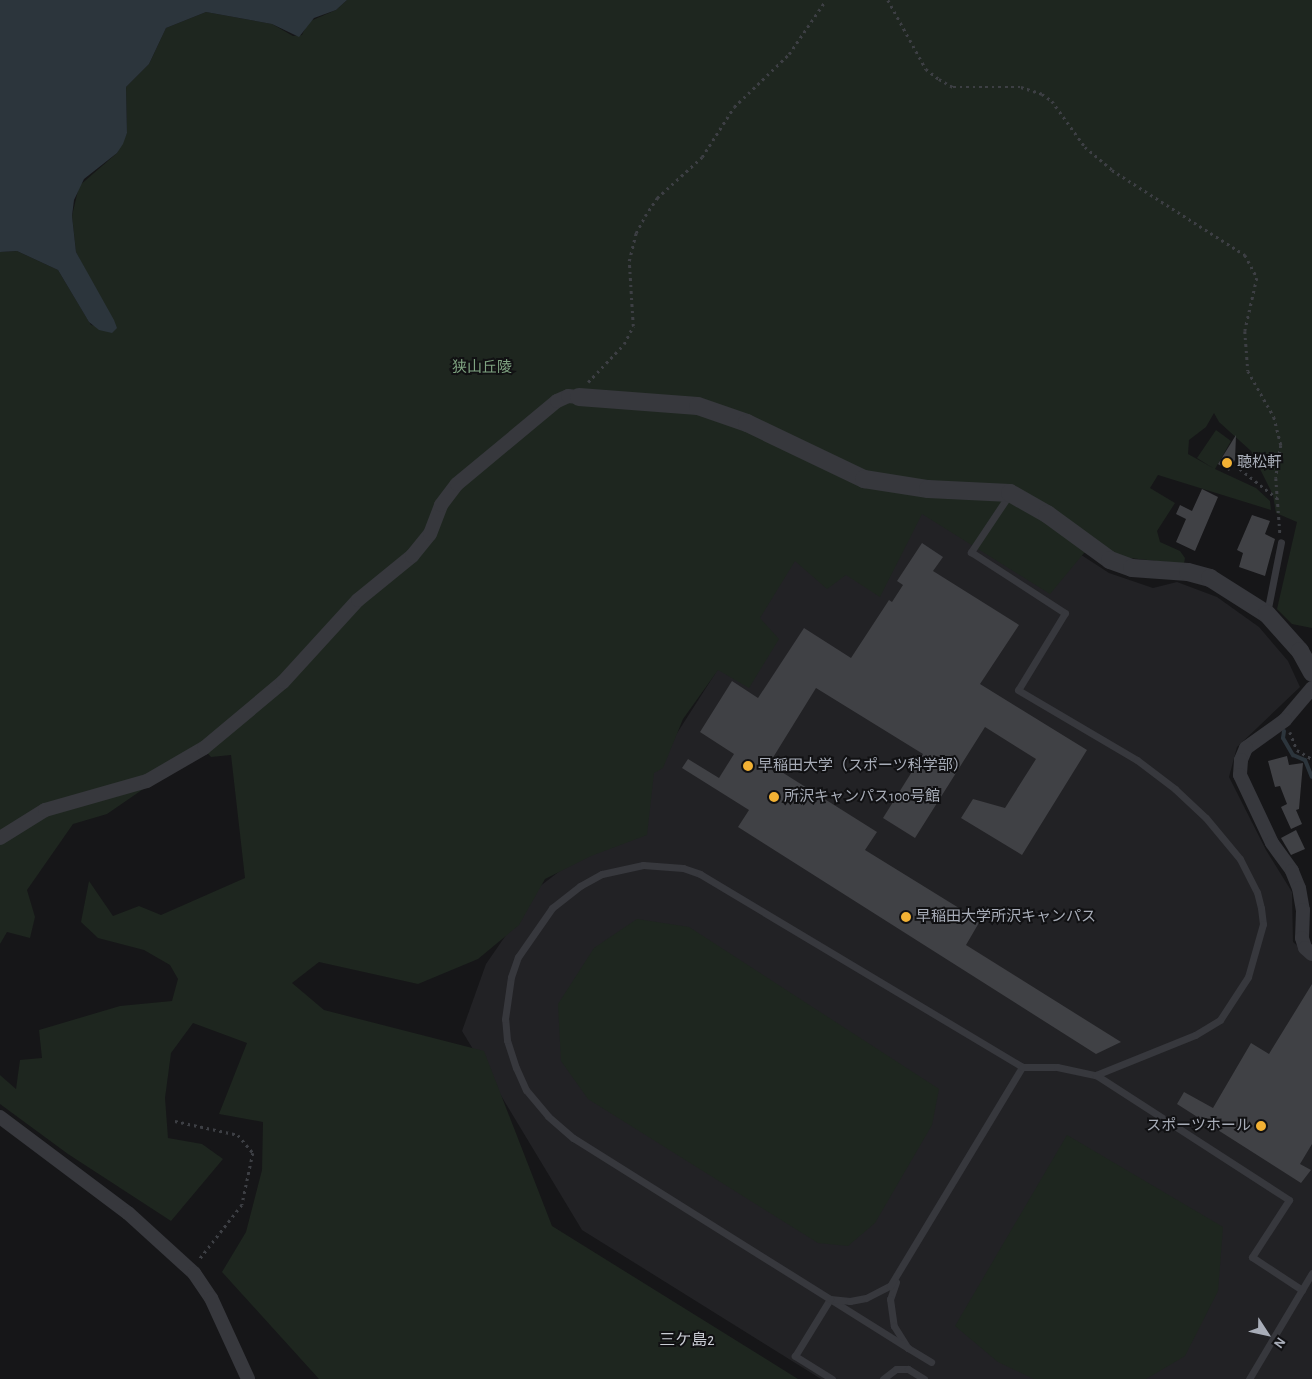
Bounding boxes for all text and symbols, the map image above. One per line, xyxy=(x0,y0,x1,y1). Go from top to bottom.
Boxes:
park label: 狭山丘陵 xyxy=(452,359,512,377)
place label: 聴松軒 xyxy=(1237,454,1282,472)
marker: 聴松軒 xyxy=(1221,457,1233,469)
place label: 早稲田大学（スポーツ科学部） xyxy=(758,757,968,775)
marker: 早稲田大学（スポーツ科学部） xyxy=(742,760,754,772)
place label: 所沢キャンパス100号館 xyxy=(784,788,940,806)
marker: 所沢キャンパス100号館 xyxy=(768,791,780,803)
place label: 早稲田大学所沢キャンパス xyxy=(916,908,1096,926)
marker: 早稲田大学所沢キャンパス xyxy=(900,911,912,923)
place label: スポーツホール xyxy=(1146,1117,1251,1135)
marker: スポーツホール xyxy=(1255,1120,1267,1132)
north arrow xyxy=(1242,1309,1292,1359)
district label: 三ケ島2 xyxy=(659,1330,715,1350)
text: N xyxy=(1271,1335,1288,1351)

